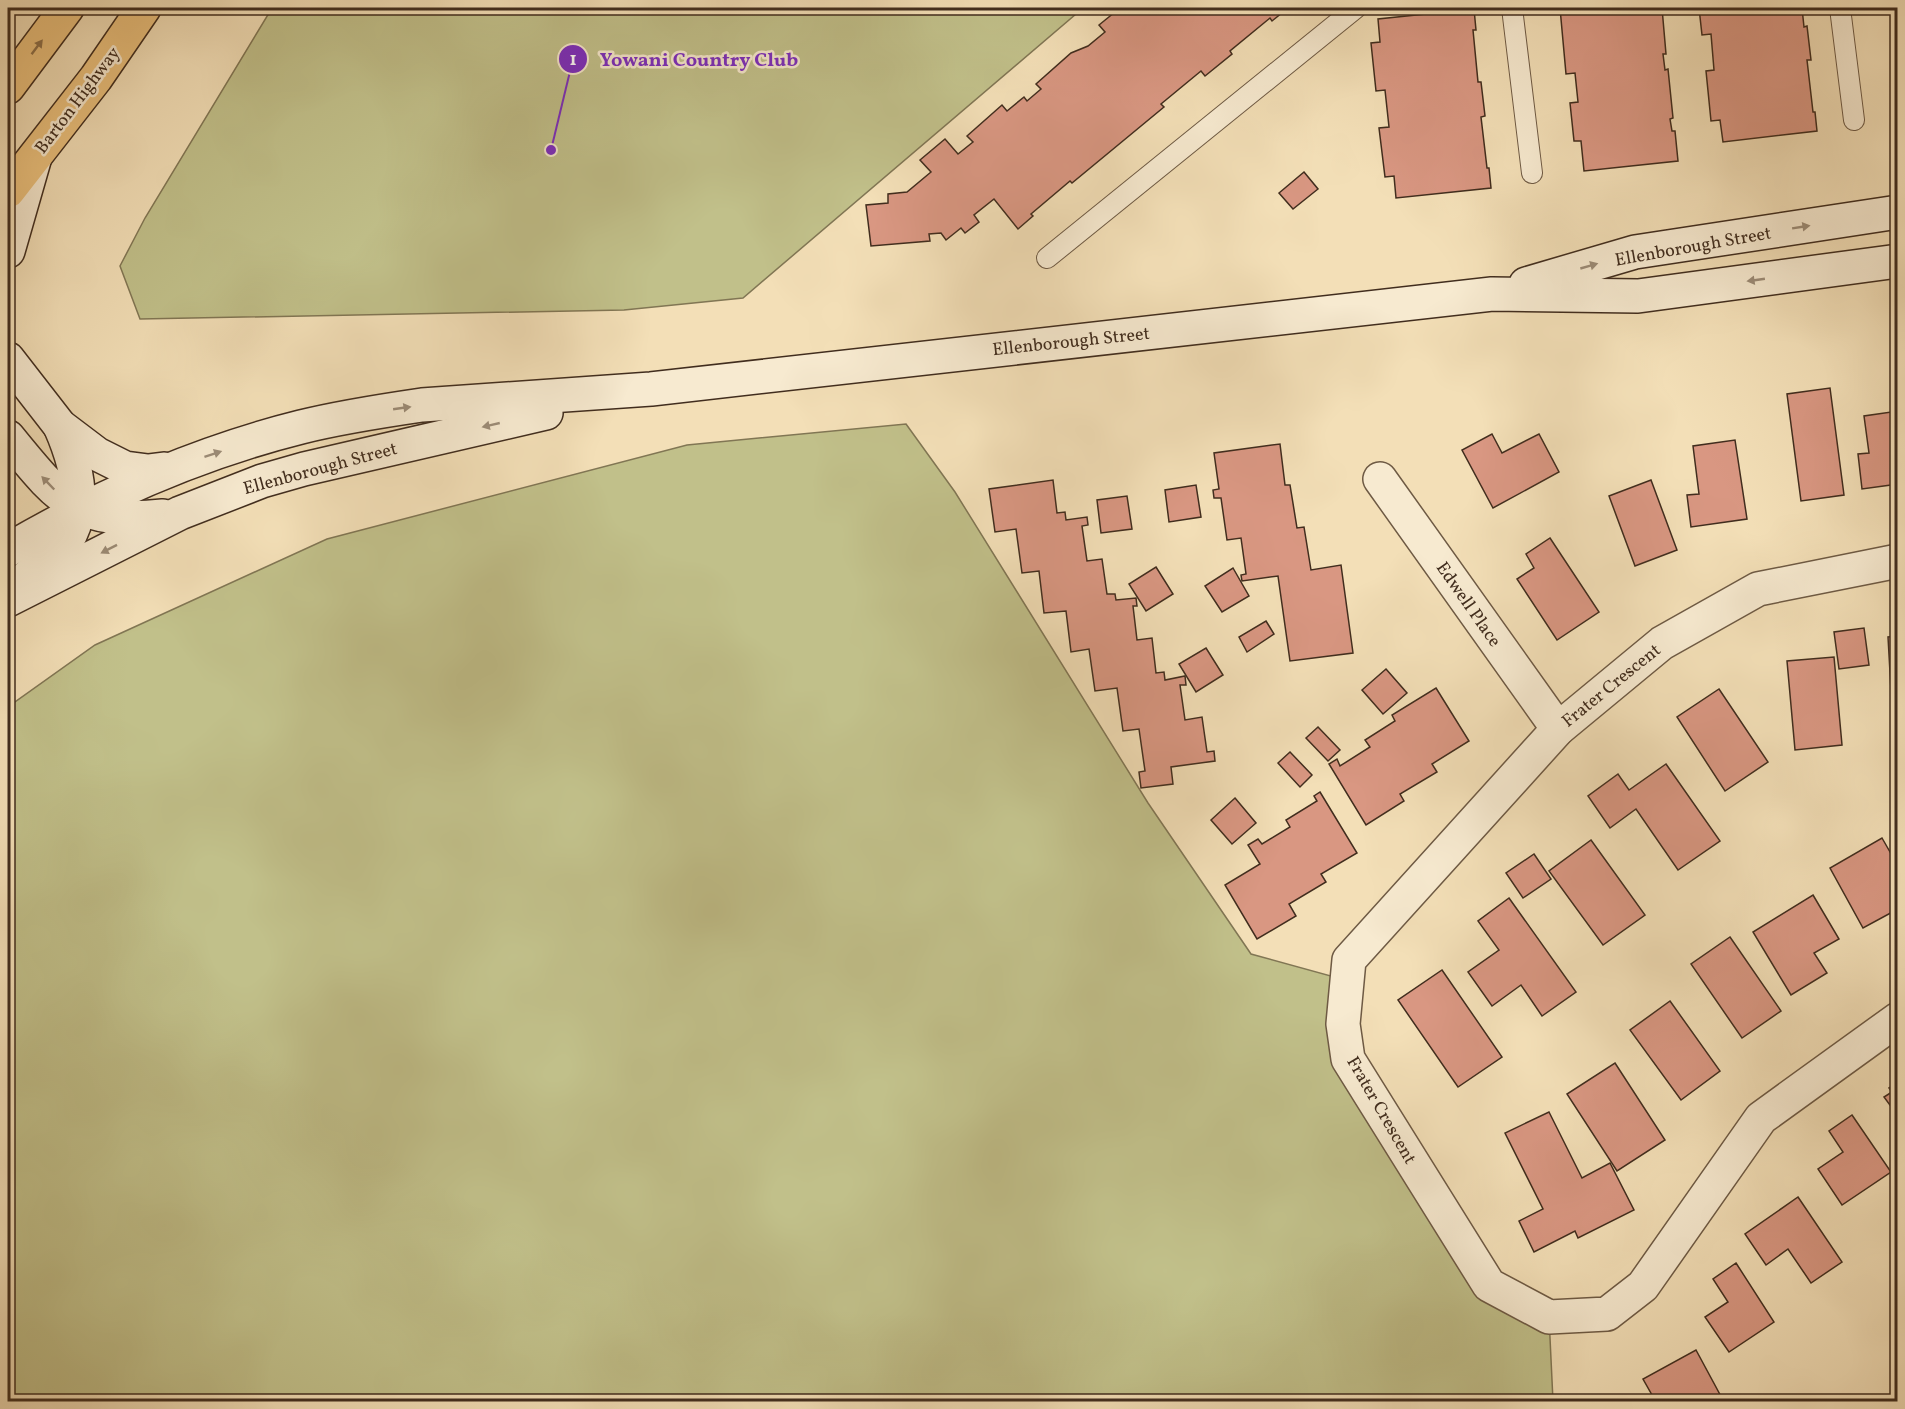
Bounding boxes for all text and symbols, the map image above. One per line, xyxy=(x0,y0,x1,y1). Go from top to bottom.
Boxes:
one-way arrow xyxy=(31,39,44,55)
callout: Yowani Country Club xyxy=(558,40,810,78)
street label: Barton Highway xyxy=(30,42,127,160)
text: Yowani Country Club xyxy=(600,47,798,75)
text: 1 xyxy=(569,48,577,73)
street label: Ellenborough Street xyxy=(1613,221,1773,274)
one-way arrow xyxy=(1791,223,1810,232)
one-way arrow xyxy=(1580,261,1598,270)
one-way arrow xyxy=(1747,276,1766,285)
street label: Ellenborough Street xyxy=(991,322,1151,363)
one-way arrow xyxy=(392,404,411,413)
one-way arrow xyxy=(481,421,500,430)
street label: Ellenborough Street xyxy=(241,437,400,502)
one-way arrow xyxy=(204,449,222,459)
one-way arrow xyxy=(41,477,55,491)
one-way arrow xyxy=(100,544,117,554)
street label: Edwell Place xyxy=(1429,557,1506,653)
street label: Frater Crescent xyxy=(1557,638,1667,734)
street label: Frater Crescent xyxy=(1340,1052,1422,1169)

